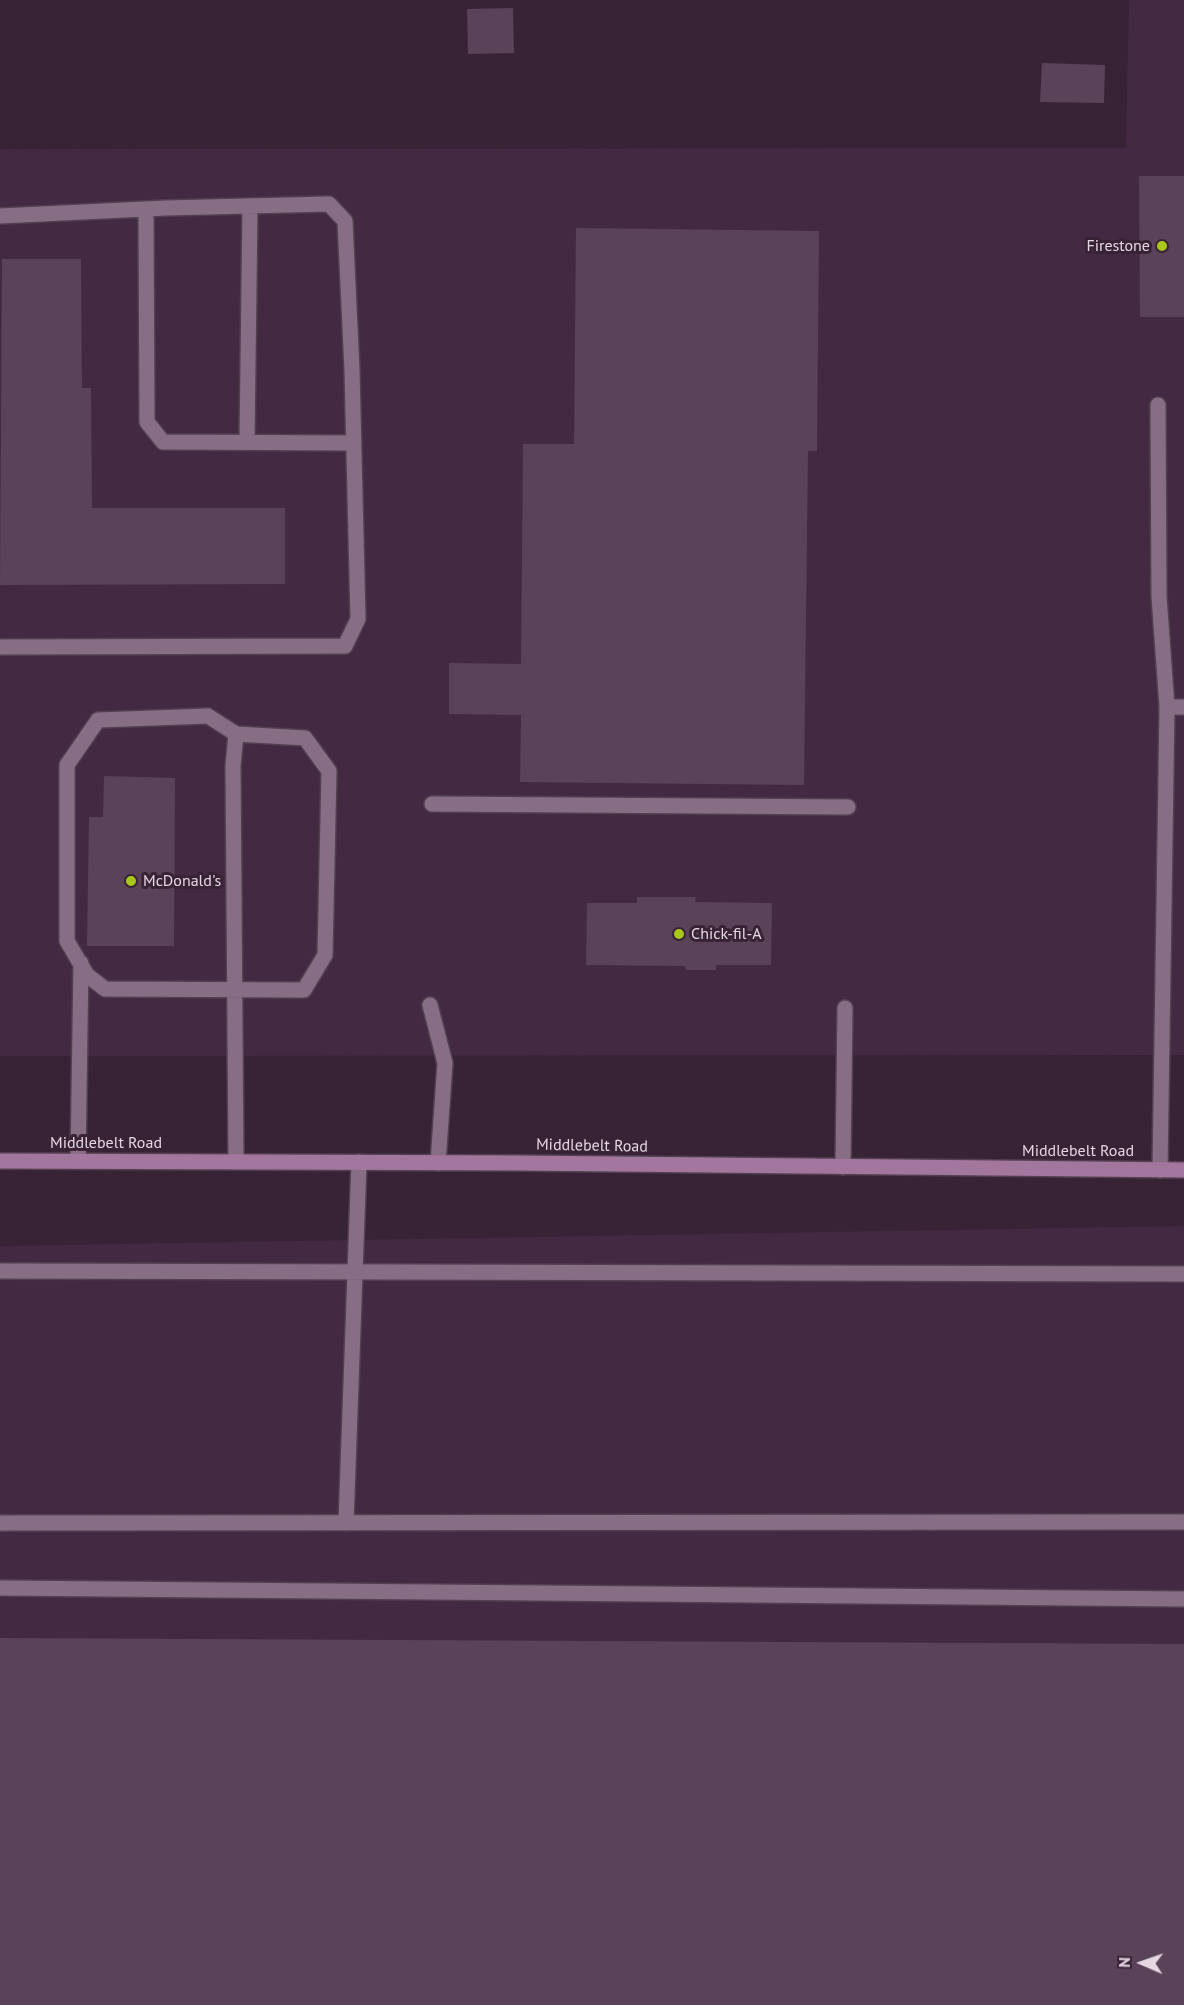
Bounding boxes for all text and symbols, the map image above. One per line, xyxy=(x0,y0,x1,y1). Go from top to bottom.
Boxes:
place label: Firestone xyxy=(1086,236,1150,256)
marker: Firestone xyxy=(1155,239,1169,253)
place label: McDonald's xyxy=(143,871,221,891)
marker: McDonald's xyxy=(124,874,138,888)
place label: Chick-fil-A xyxy=(691,924,762,944)
marker: Chick-fil-A xyxy=(672,927,686,941)
street label: Middlebelt Road xyxy=(50,1133,162,1153)
street label: Middlebelt Road xyxy=(536,1135,648,1157)
street label: Middlebelt Road xyxy=(1022,1141,1134,1161)
north arrow xyxy=(1112,1933,1172,1993)
text: N xyxy=(1114,1957,1134,1968)

